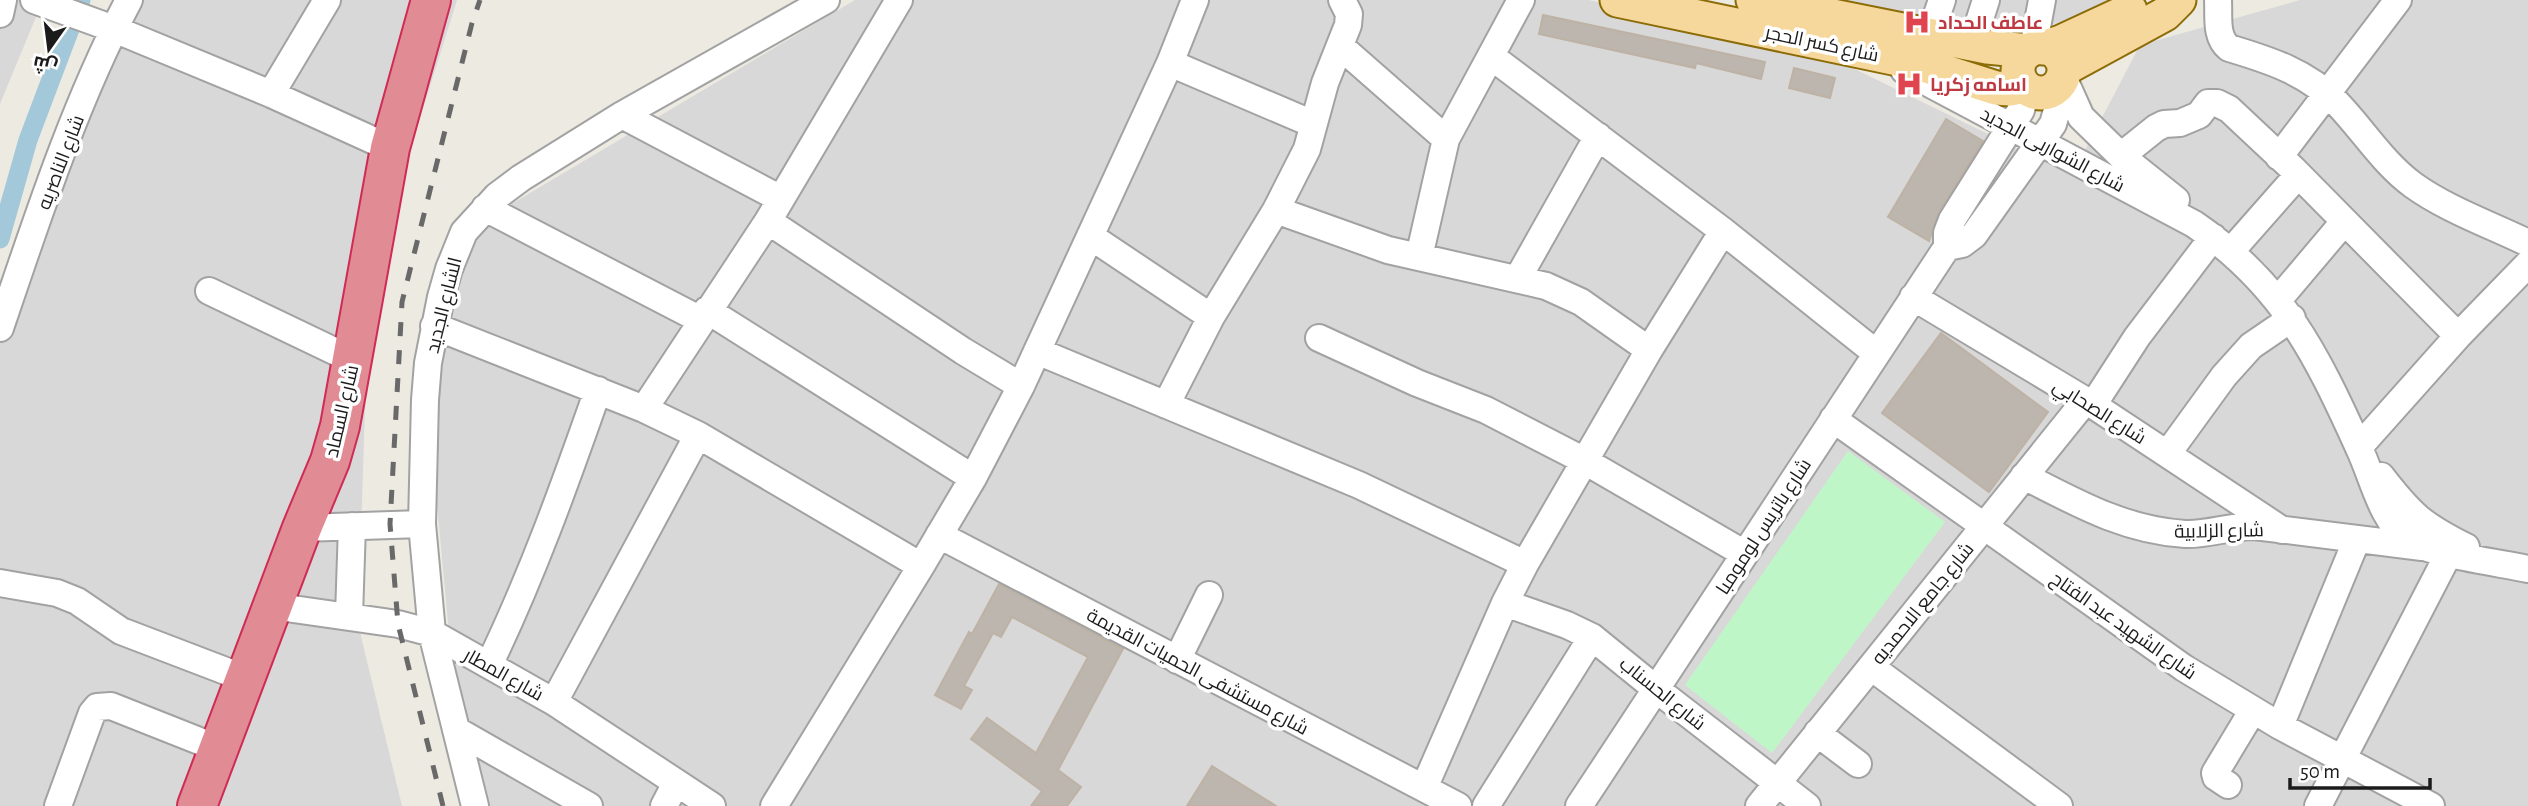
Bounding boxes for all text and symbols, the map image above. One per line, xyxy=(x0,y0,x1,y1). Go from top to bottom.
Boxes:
hospital icon: عاطف الحداد xyxy=(1902,7,1932,37)
north arrow xyxy=(14,14,84,84)
place label: عاطف الحداد xyxy=(1938,14,2043,33)
street label: شارع كسر الحجر xyxy=(1762,22,1880,69)
text: ش xyxy=(31,51,60,77)
hospital icon: اسامه زكريا xyxy=(1894,69,1924,99)
place label: اسامه زكريا xyxy=(1930,76,2027,97)
street label: شارع الشواربى الجديد xyxy=(1976,104,2128,199)
street label: شارع الناصريه xyxy=(34,112,91,214)
street label: الشارع الجديد xyxy=(422,255,468,356)
street label: شارع السماد xyxy=(322,363,365,460)
street label: شارع الصحابي xyxy=(2047,375,2149,452)
street label: شارع باتريس لومومبا xyxy=(1713,455,1818,600)
street label: شارع الزلابية xyxy=(2174,520,2264,545)
street label: شارع جامع الاحمديه xyxy=(1868,539,1980,670)
street label: شارع الشهيد عبد الفتاح xyxy=(2045,568,2200,686)
street label: شارع مستشفى الحميات القديمة xyxy=(1082,605,1312,742)
street label: شارع المطار xyxy=(458,644,547,708)
street label: شارع الحسناب xyxy=(1614,653,1709,737)
scale bar xyxy=(2290,746,2430,790)
text: 50 m xyxy=(2300,761,2340,782)

